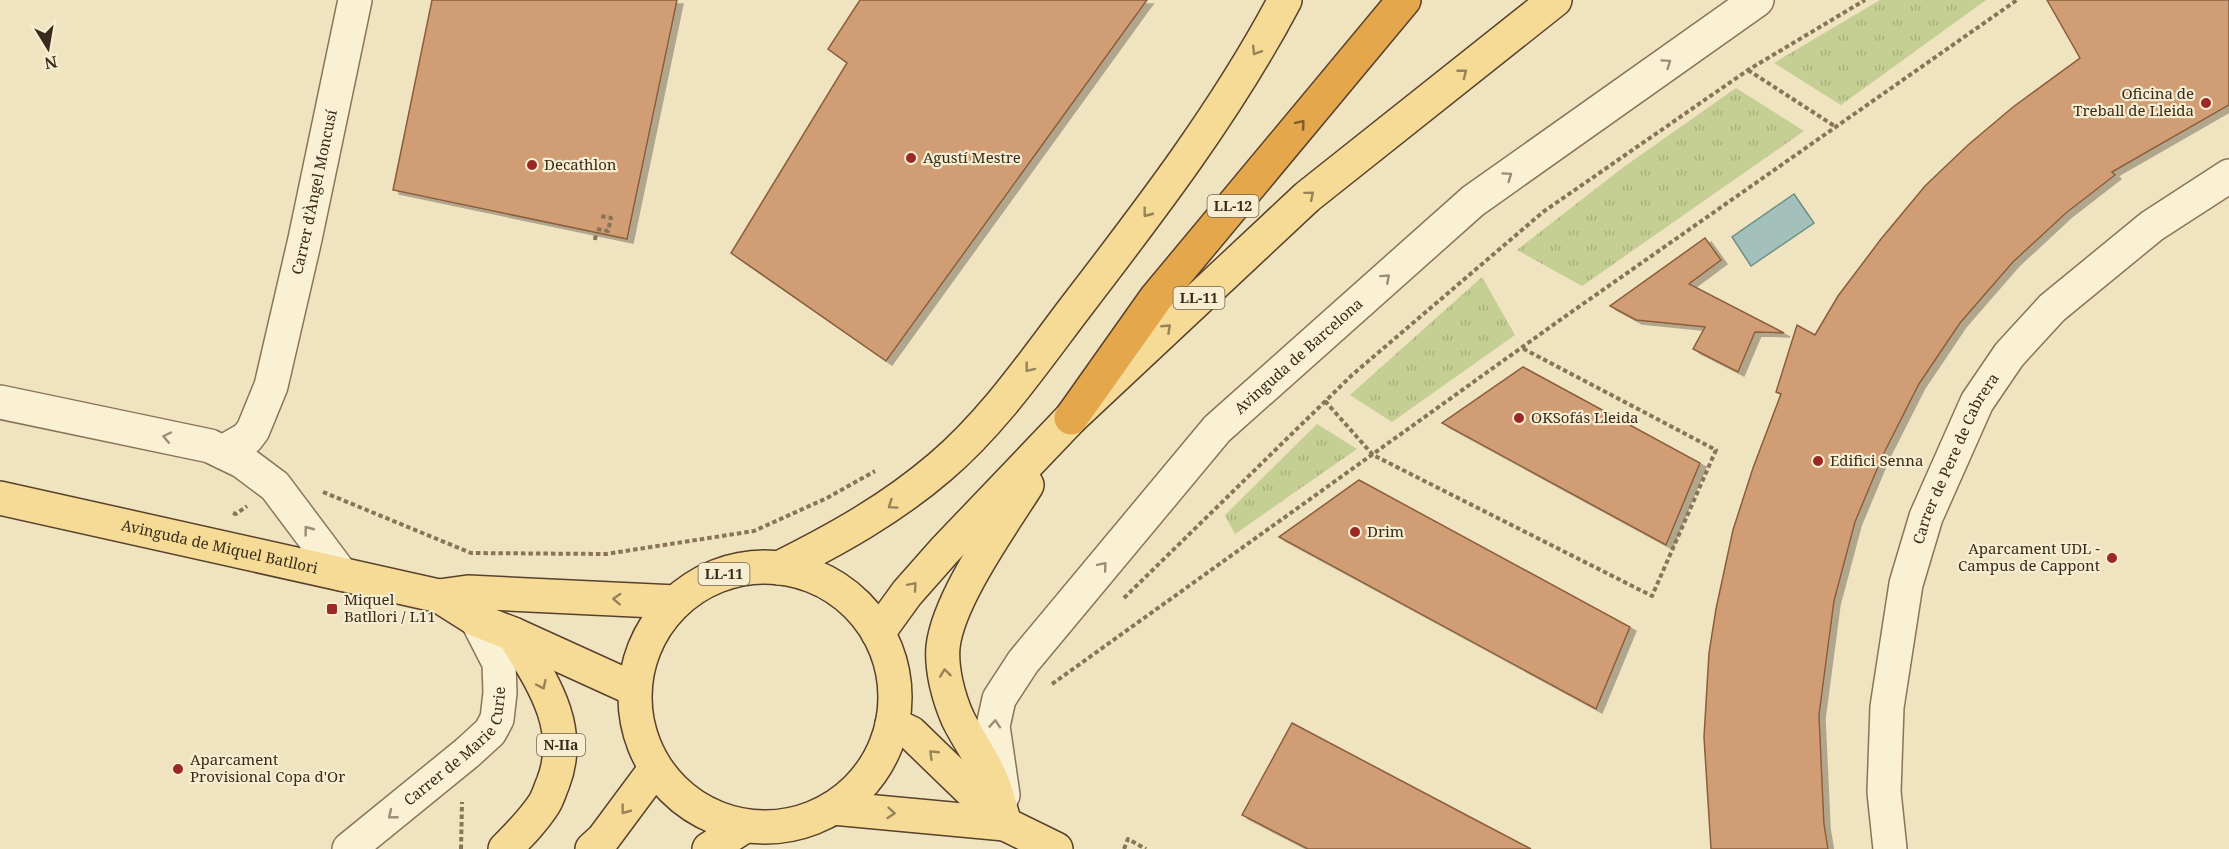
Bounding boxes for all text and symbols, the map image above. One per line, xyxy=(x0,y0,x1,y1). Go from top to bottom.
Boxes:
north arrow xyxy=(18,18,78,78)
one-way arrow xyxy=(1252,45,1264,55)
text: N xyxy=(42,51,59,75)
one-way arrow xyxy=(1661,59,1672,70)
one-way arrow xyxy=(1456,70,1467,81)
place label: Oficina de Treball de Lleida xyxy=(2073,83,2194,120)
marker: Oficina de Treball de Lleida xyxy=(2199,96,2213,110)
street label: Carrer d'Àngel Moncusí xyxy=(286,108,341,276)
one-way arrow xyxy=(1294,120,1305,131)
place label: Agustí Mestre xyxy=(923,147,1021,167)
marker: Agustí Mestre xyxy=(904,151,918,165)
place label: Decathlon xyxy=(544,154,617,174)
marker: Decathlon xyxy=(525,158,539,172)
one-way arrow xyxy=(1501,172,1512,183)
one-way arrow xyxy=(1303,191,1314,202)
road number: LL-12 xyxy=(1208,195,1258,217)
one-way arrow xyxy=(1143,206,1154,217)
one-way arrow xyxy=(1379,274,1390,285)
road number: LL-11 xyxy=(1174,287,1224,309)
street label: Avinguda de Barcelona xyxy=(1230,293,1366,418)
one-way arrow xyxy=(1160,324,1171,335)
one-way arrow xyxy=(1026,361,1037,372)
street label: Carrer de Pere de Cabrera xyxy=(1907,369,2003,546)
place label: OKSofás Lleida xyxy=(1531,407,1639,427)
marker: OKSofás Lleida xyxy=(1512,411,1526,425)
one-way arrow xyxy=(162,431,172,444)
place label: Edifici Senna xyxy=(1830,450,1923,470)
marker: Edifici Senna xyxy=(1811,454,1825,468)
one-way arrow xyxy=(887,498,898,509)
street label: Avinguda de Miquel Batllori xyxy=(120,514,320,578)
place label: Drim xyxy=(1367,521,1404,541)
one-way arrow xyxy=(304,525,315,536)
marker: Drim xyxy=(1348,525,1362,539)
place label: Aparcament UDL - Campus de Cappont xyxy=(1958,538,2100,575)
marker: Aparcament UDL - Campus de Cappont xyxy=(2105,551,2119,565)
one-way arrow xyxy=(1096,562,1107,573)
road number: LL-11 xyxy=(698,563,750,585)
one-way arrow xyxy=(906,582,917,593)
place label: Miquel Batllori / L11 xyxy=(344,589,436,626)
one-way arrow xyxy=(613,593,622,606)
marker: Miquel Batllori / L11 xyxy=(325,602,339,616)
one-way arrow xyxy=(939,668,952,677)
one-way arrow xyxy=(535,678,547,689)
street label: Carrer de Marie Curie xyxy=(399,686,509,810)
one-way arrow xyxy=(988,720,1001,729)
road number: N-IIa xyxy=(537,734,585,756)
place label: Aparcament Provisional Copa d'Or xyxy=(190,749,345,786)
one-way arrow xyxy=(929,750,939,761)
marker: Aparcament Provisional Copa d'Or xyxy=(171,762,185,776)
one-way arrow xyxy=(621,804,632,815)
one-way arrow xyxy=(887,806,896,819)
one-way arrow xyxy=(387,807,398,818)

